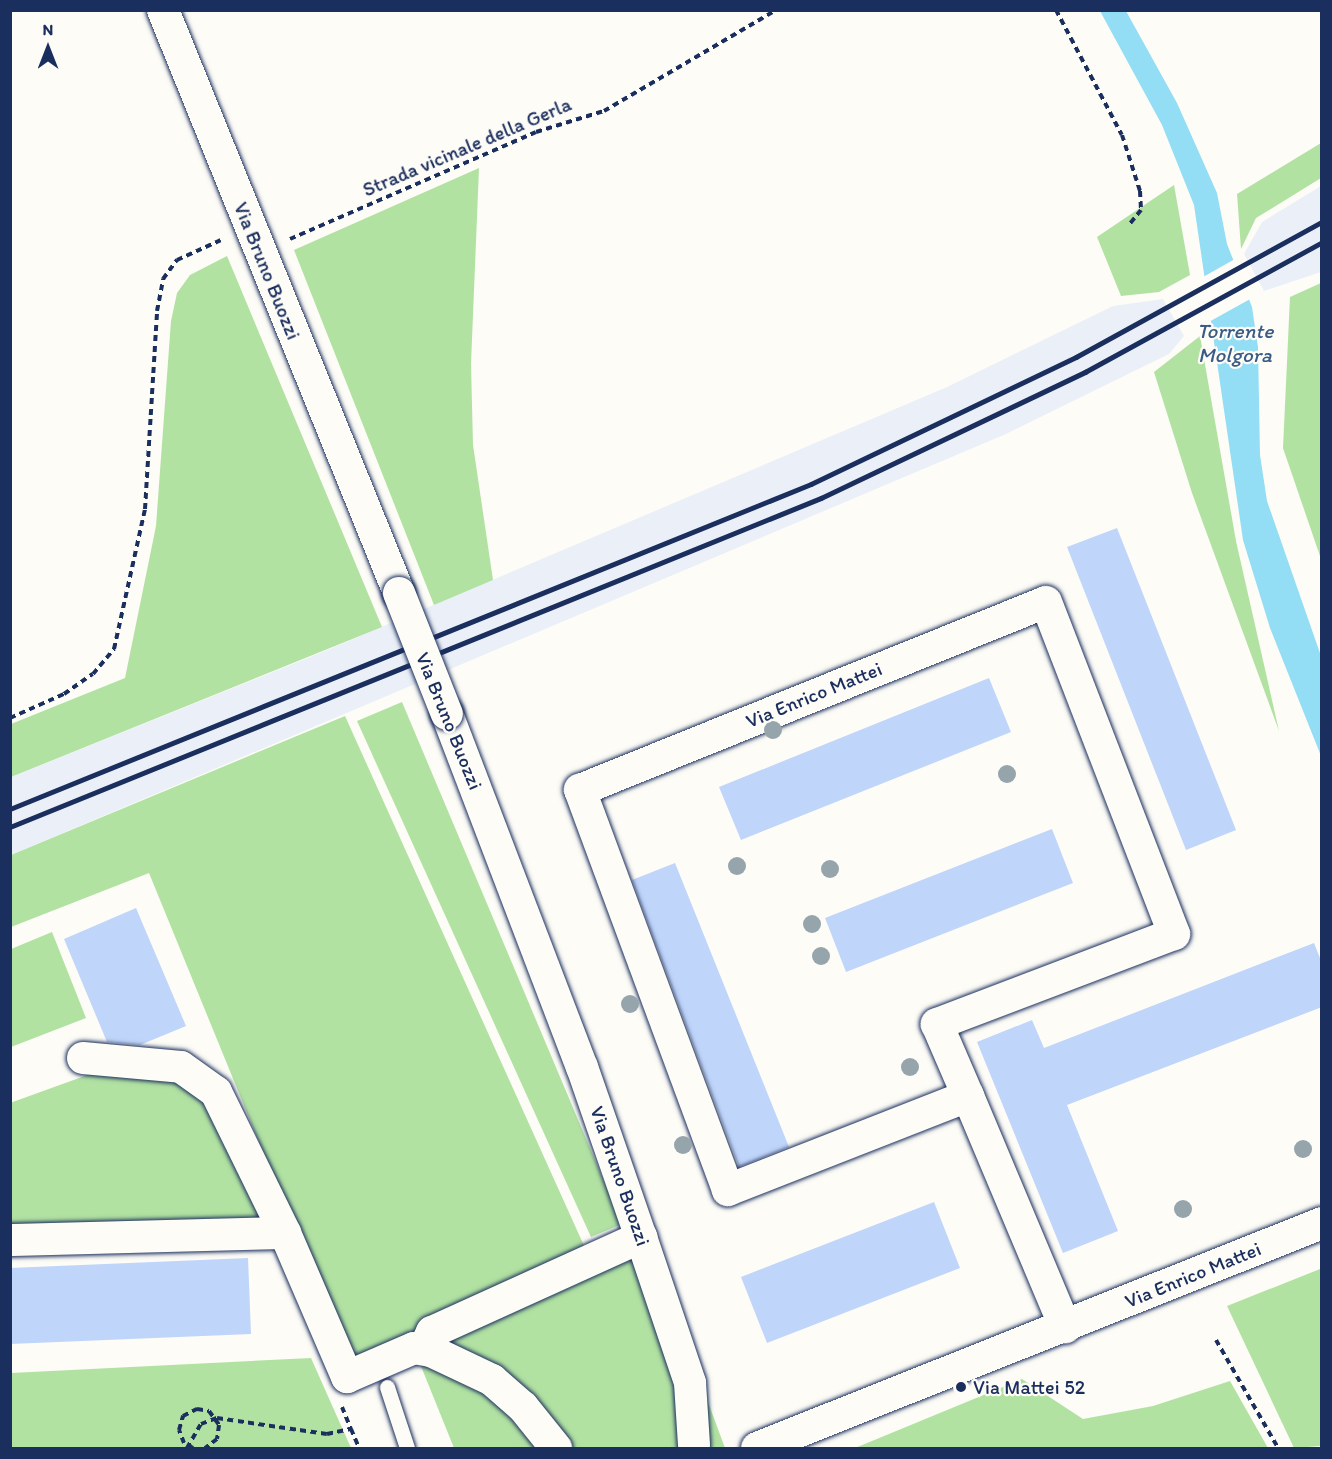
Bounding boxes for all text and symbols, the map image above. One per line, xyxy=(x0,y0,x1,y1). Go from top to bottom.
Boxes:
north arrow xyxy=(18,18,78,78)
text: N xyxy=(43,20,53,39)
street label: Strada vicinale della Gerla xyxy=(359,92,575,202)
street label: Via Bruno Buozzi xyxy=(229,199,305,343)
water label: Torrente Molgora xyxy=(1197,318,1273,368)
street label: Via Bruno Buozzi xyxy=(411,649,487,793)
street label: Via Enrico Mattei xyxy=(742,657,886,733)
street label: Via Bruno Buozzi xyxy=(585,1103,655,1249)
street label: Via Enrico Mattei xyxy=(1121,1237,1265,1313)
place label: Via Mattei 52 xyxy=(973,1375,1085,1399)
marker: Via Mattei 52 xyxy=(954,1380,968,1394)

